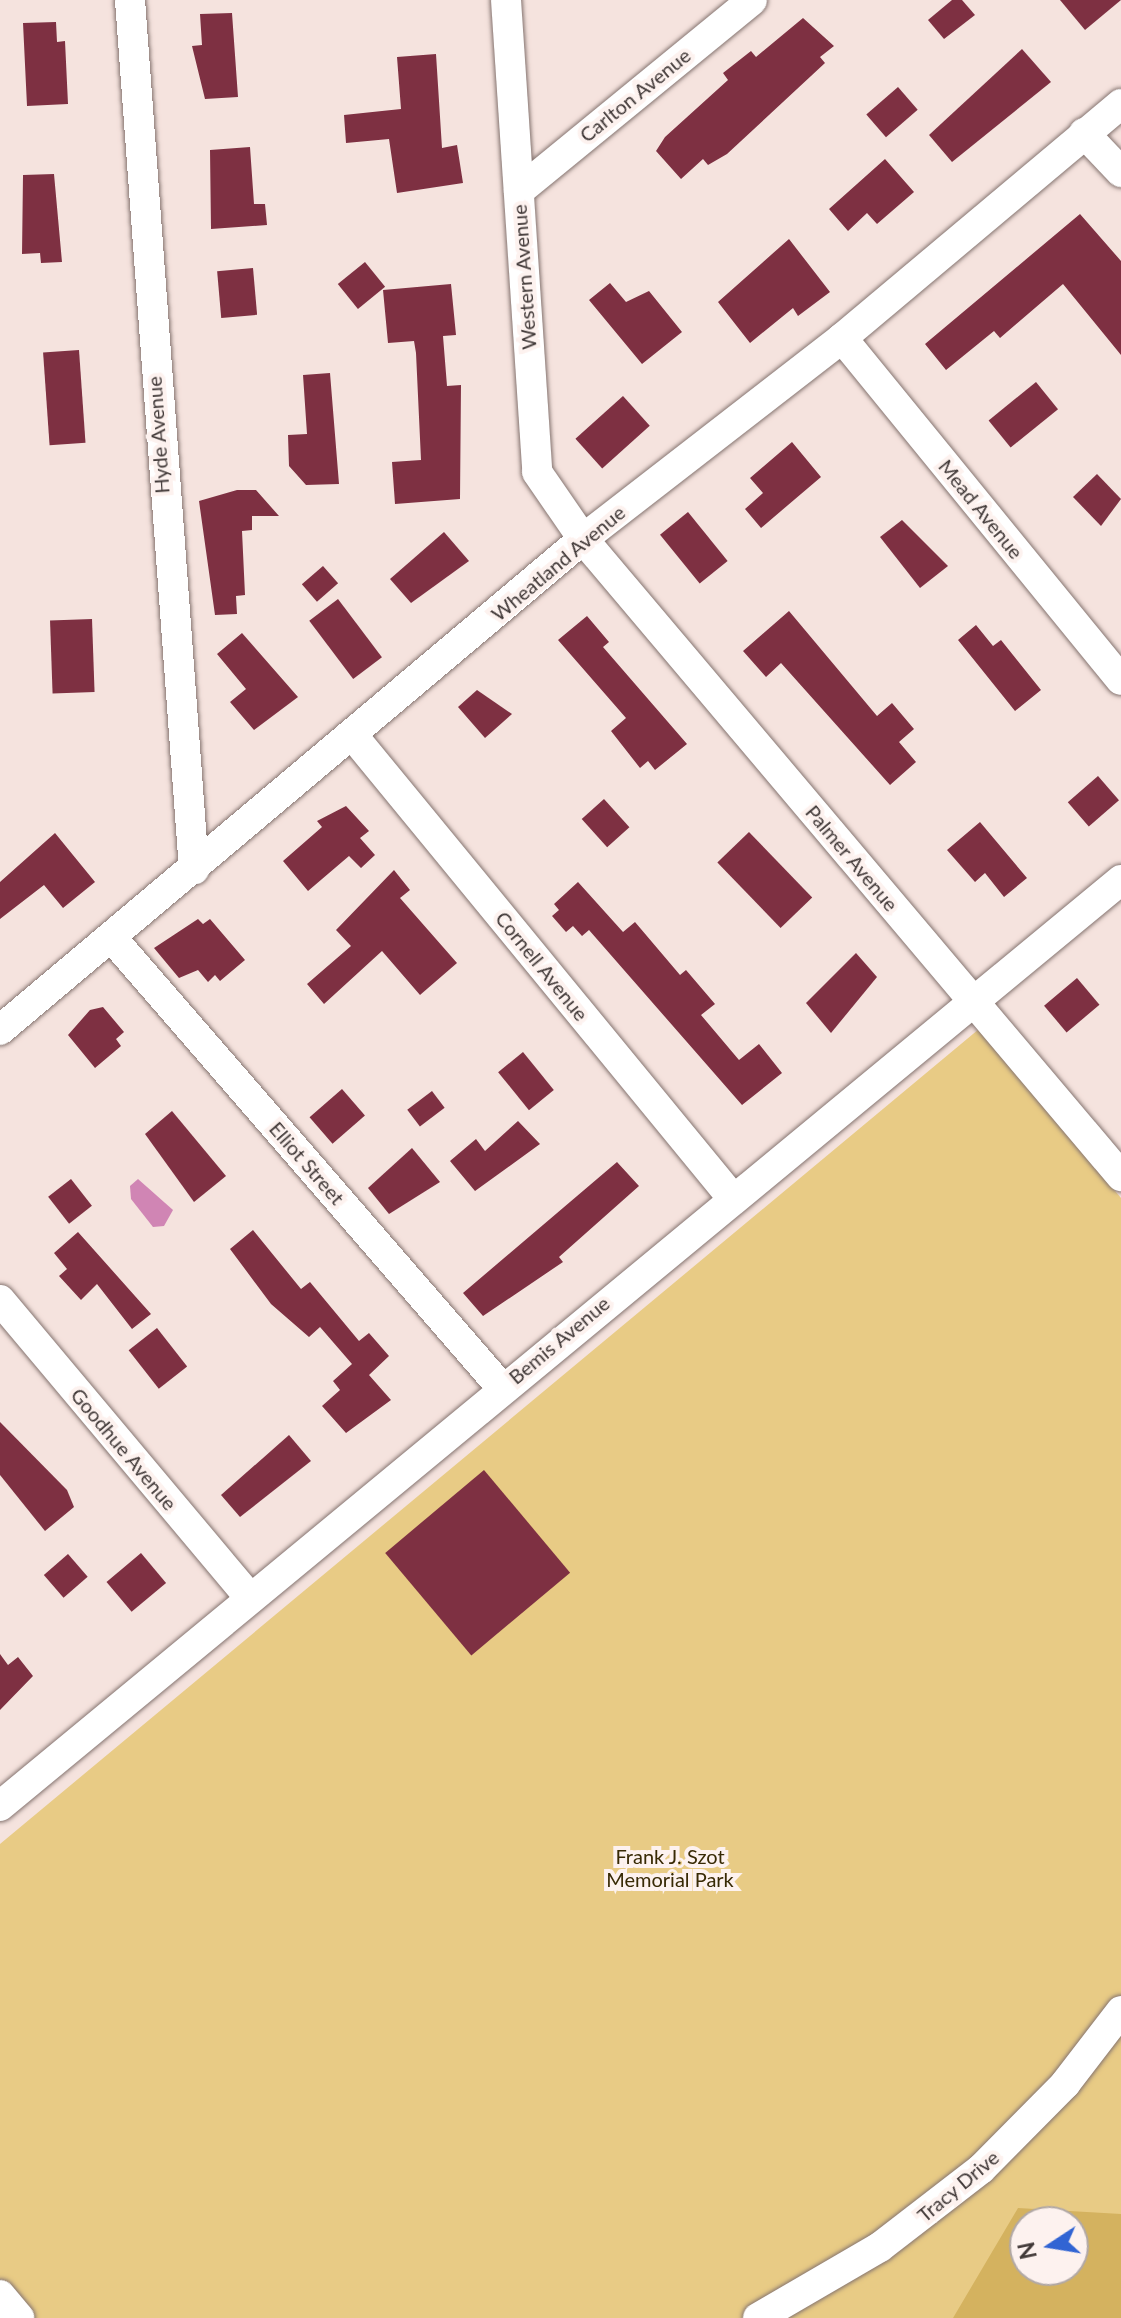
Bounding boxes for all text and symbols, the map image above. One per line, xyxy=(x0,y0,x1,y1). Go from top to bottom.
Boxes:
street label: Carlton Avenue xyxy=(575,43,695,147)
street label: Western Avenue xyxy=(507,203,541,351)
street label: Hyde Avenue xyxy=(142,375,174,495)
street label: Mead Avenue xyxy=(934,454,1028,564)
street label: Wheatland Avenue xyxy=(486,500,630,626)
street label: Palmer Avenue xyxy=(800,800,904,916)
street label: Cornell Avenue xyxy=(490,906,594,1026)
street label: Elliot Street xyxy=(265,1117,349,1209)
street label: Bemis Avenue xyxy=(504,1291,614,1389)
street label: Goodhue Avenue xyxy=(66,1383,182,1515)
park label: Frank J. Szot Memorial Park xyxy=(606,1845,734,1892)
street label: Tracy Drive xyxy=(912,2145,1004,2227)
north arrow xyxy=(1009,2206,1089,2286)
text: N xyxy=(1012,2240,1042,2262)

